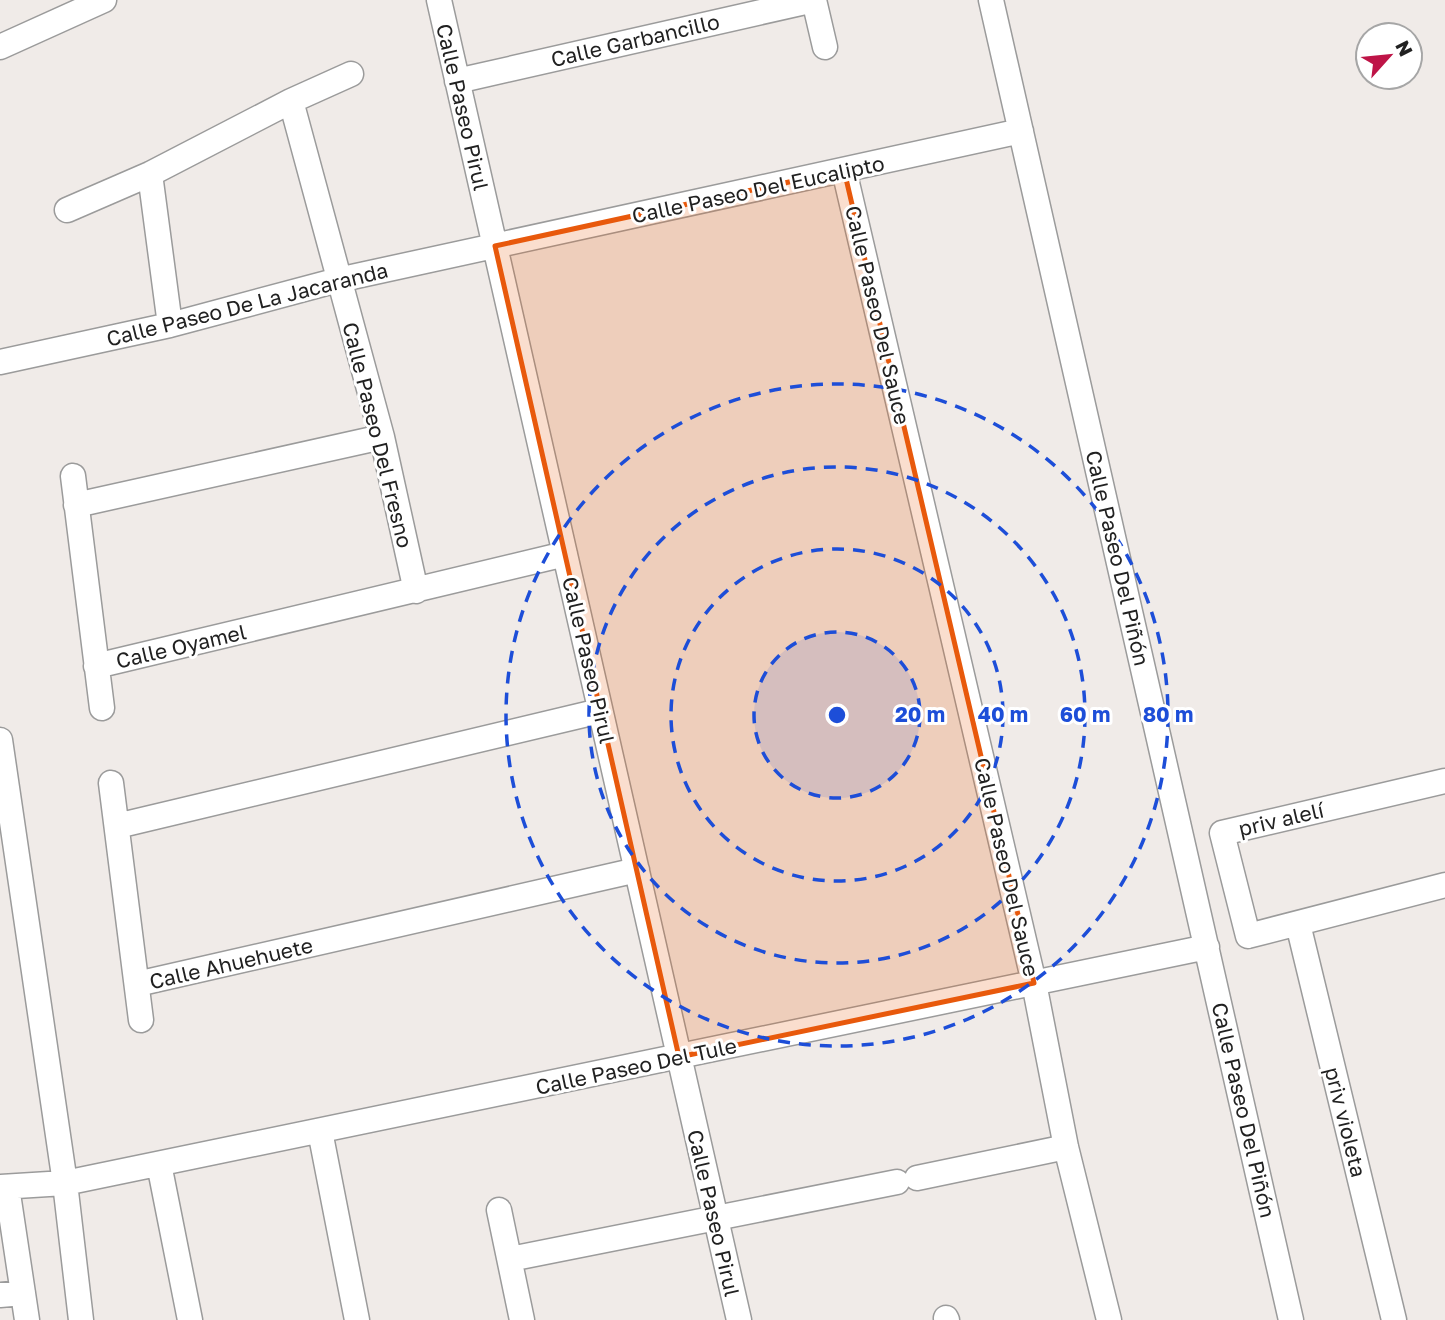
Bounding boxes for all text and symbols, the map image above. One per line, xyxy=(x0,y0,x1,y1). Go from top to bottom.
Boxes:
street label: Calle Garbancillo xyxy=(548,8,722,72)
street label: Calle Paseo Pirul xyxy=(431,21,495,193)
north arrow xyxy=(1354,21,1424,91)
text: N xyxy=(1391,36,1418,60)
street label: Calle Paseo Del Eucalipto xyxy=(629,150,887,228)
street label: Calle Paseo Del Sauce xyxy=(840,203,916,427)
street label: Calle Paseo De La Jacaranda xyxy=(104,256,390,352)
street label: Calle Paseo Del Fresno xyxy=(337,320,419,550)
street label: Calle Paseo Del Piñón xyxy=(1081,448,1155,668)
street label: Calle Paseo Pirul xyxy=(557,574,621,746)
street label: Calle Oyamel xyxy=(113,618,249,674)
text: 20 m xyxy=(895,701,945,727)
text: 40 m xyxy=(978,701,1028,727)
text: 60 m xyxy=(1060,701,1110,727)
text: 80 m xyxy=(1143,701,1193,727)
centre of rings xyxy=(825,703,849,727)
street label: Calle Paseo Del Sauce xyxy=(969,755,1045,979)
street label: priv alelí xyxy=(1236,796,1327,841)
street label: Calle Ahuehuete xyxy=(147,932,315,994)
street label: Calle Paseo Del Piñón xyxy=(1207,1000,1281,1220)
street label: Calle Paseo Del Tule xyxy=(533,1032,739,1100)
street label: priv violeta xyxy=(1320,1064,1372,1180)
street label: Calle Paseo Pirul xyxy=(682,1127,746,1299)

